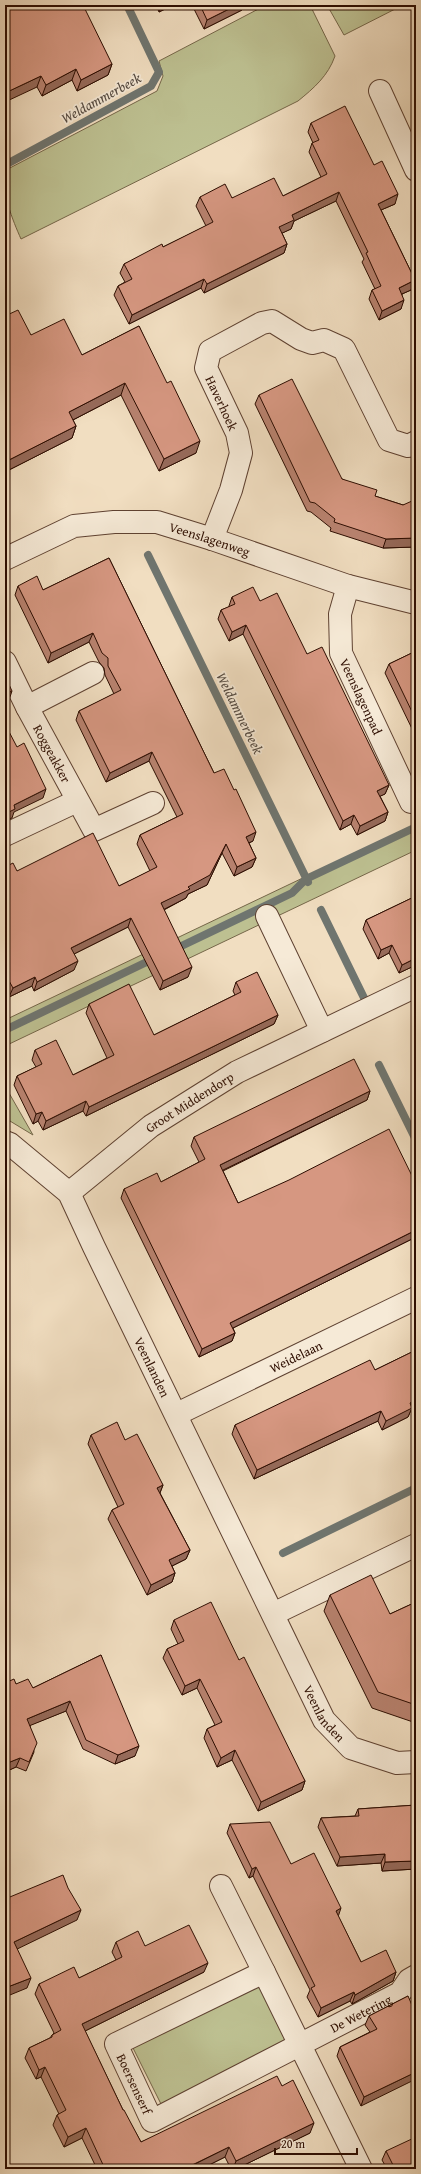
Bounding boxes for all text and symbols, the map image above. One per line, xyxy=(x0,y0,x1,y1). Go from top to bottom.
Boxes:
water label: Weldammerbeek xyxy=(57,68,145,128)
street label: Haverhoek xyxy=(201,373,243,434)
street label: Veenslagenweg xyxy=(167,517,253,562)
street label: Veenslagenpad xyxy=(335,655,387,738)
water label: Weldammerbeek xyxy=(212,669,269,758)
street label: Roggeakker xyxy=(28,721,76,787)
street label: Groot Middendorp xyxy=(141,1067,237,1137)
street label: Veenlanden xyxy=(129,1334,175,1401)
street label: Weidelaan xyxy=(266,1336,326,1378)
street label: Veenlanden xyxy=(298,1682,350,1747)
street label: De Wetering xyxy=(327,1990,396,2038)
street label: Boersenserf xyxy=(112,2051,157,2119)
scale bar xyxy=(275,2130,357,2156)
text: 20 m xyxy=(281,2135,305,2152)

